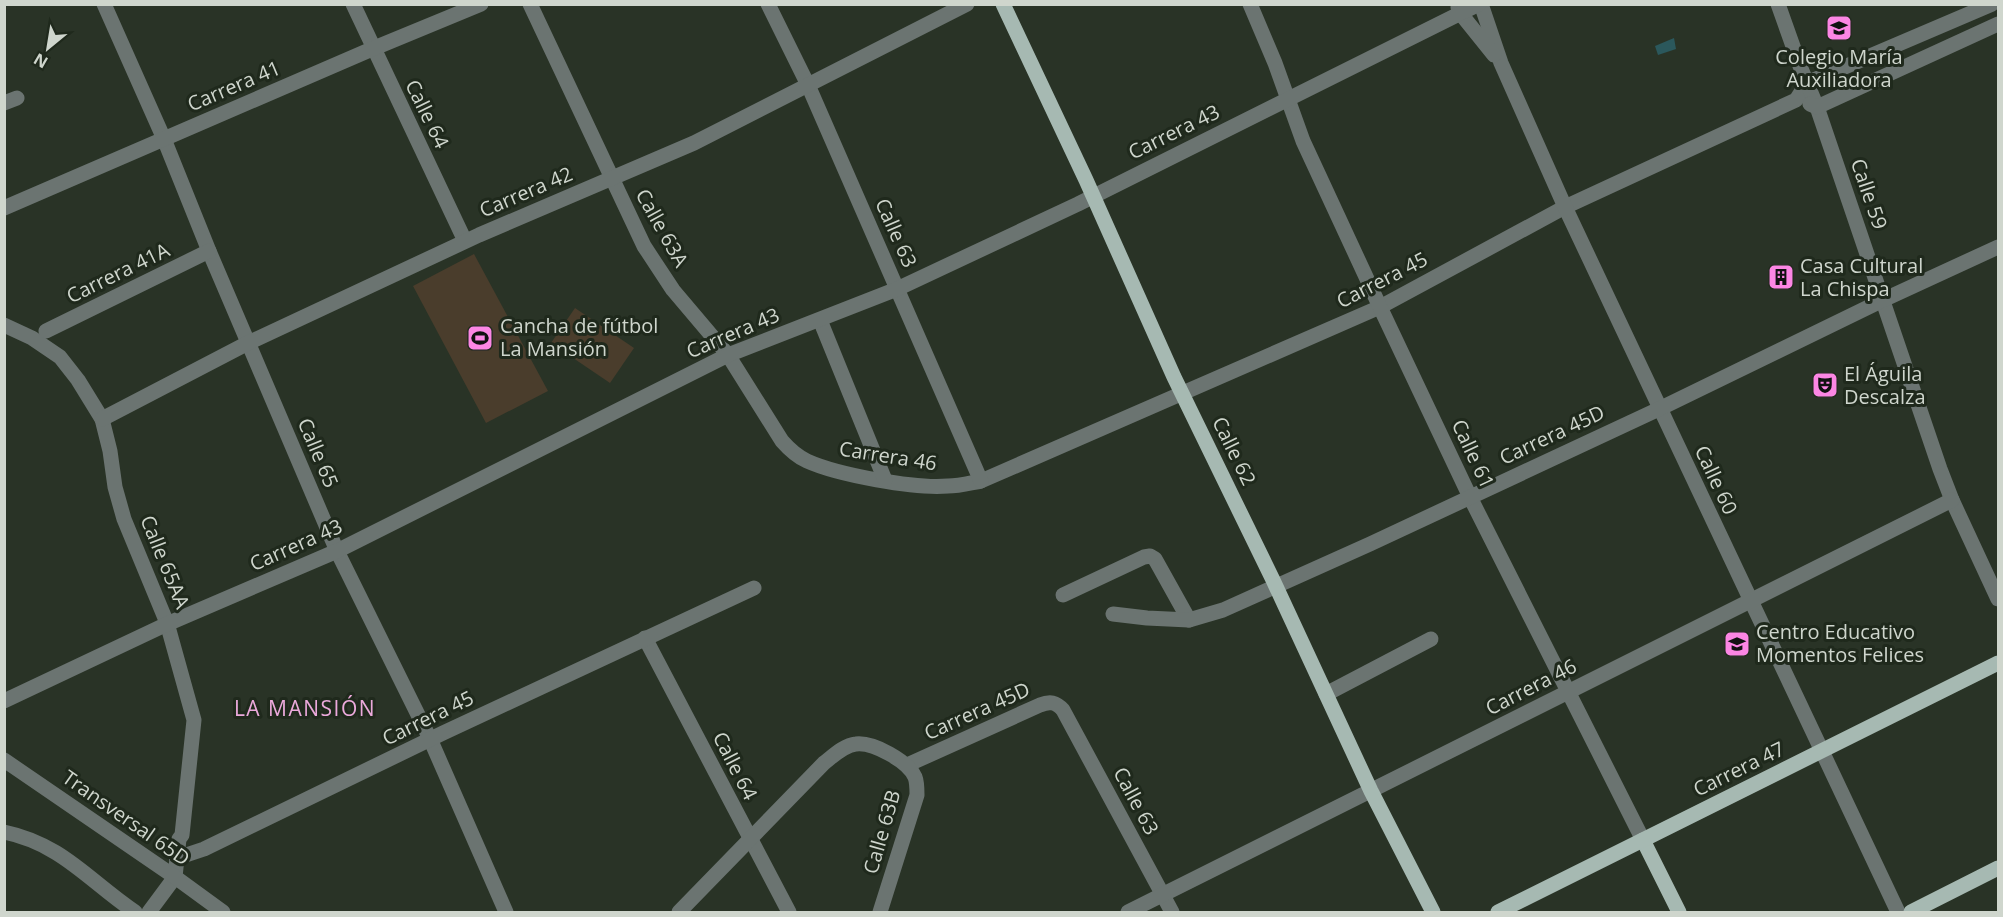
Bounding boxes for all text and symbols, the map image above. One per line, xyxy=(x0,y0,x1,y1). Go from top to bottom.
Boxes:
school or university icon: Colegio María Auxiliadora xyxy=(1824,13,1854,43)
north arrow xyxy=(18,18,78,78)
place label: Colegio María Auxiliadora xyxy=(1775,43,1903,93)
text: N xyxy=(29,48,52,74)
street label: Carrera 41 xyxy=(183,54,284,117)
street label: Calle 64 xyxy=(399,75,456,153)
street label: Carrera 43 xyxy=(1124,98,1224,165)
street label: Calle 59 xyxy=(1845,155,1894,233)
street label: Carrera 42 xyxy=(475,160,576,223)
street label: Calle 63A xyxy=(630,184,695,272)
street label: Calle 63 xyxy=(869,194,924,272)
street label: Carrera 41A xyxy=(62,236,174,309)
street label: Carrera 45 xyxy=(1332,245,1432,314)
place label: Casa Cultural La Chispa xyxy=(1800,252,1923,302)
building icon: Casa Cultural La Chispa xyxy=(1766,262,1796,292)
street label: Carrera 43 xyxy=(682,301,783,364)
place label: Cancha de fútbol La Mansión xyxy=(500,312,658,362)
sports icon: Cancha de fútbol La Mansión xyxy=(465,323,495,353)
place label: El Águila Descalza xyxy=(1844,360,1926,410)
theatre icon: El Águila Descalza xyxy=(1810,370,1840,400)
street label: Carrera 45D xyxy=(1495,398,1609,471)
street label: Calle 62 xyxy=(1206,412,1263,490)
street label: Calle 65 xyxy=(292,414,345,492)
street label: Calle 61 xyxy=(1446,415,1501,493)
street label: Carrera 46 xyxy=(837,434,939,477)
street label: Calle 60 xyxy=(1689,441,1744,519)
street label: Calle 65AA xyxy=(135,511,197,613)
street label: Carrera 43 xyxy=(245,512,346,577)
place label: Centro Educativo Momentos Felices xyxy=(1756,618,1924,668)
school or university icon: Centro Educativo Momentos Felices xyxy=(1722,629,1752,659)
street label: Carrera 46 xyxy=(1481,652,1581,721)
street label: Carrera 45D xyxy=(920,675,1034,746)
street label: Carrera 45 xyxy=(378,684,478,751)
district label: LA MANSIÓN xyxy=(234,694,376,722)
street label: Calle 64 xyxy=(707,727,764,805)
street label: Carrera 47 xyxy=(1689,735,1789,802)
street label: Calle 63 xyxy=(1107,762,1166,839)
street label: Transversal 65D xyxy=(57,764,195,872)
street label: Calle 63B xyxy=(857,787,906,877)

